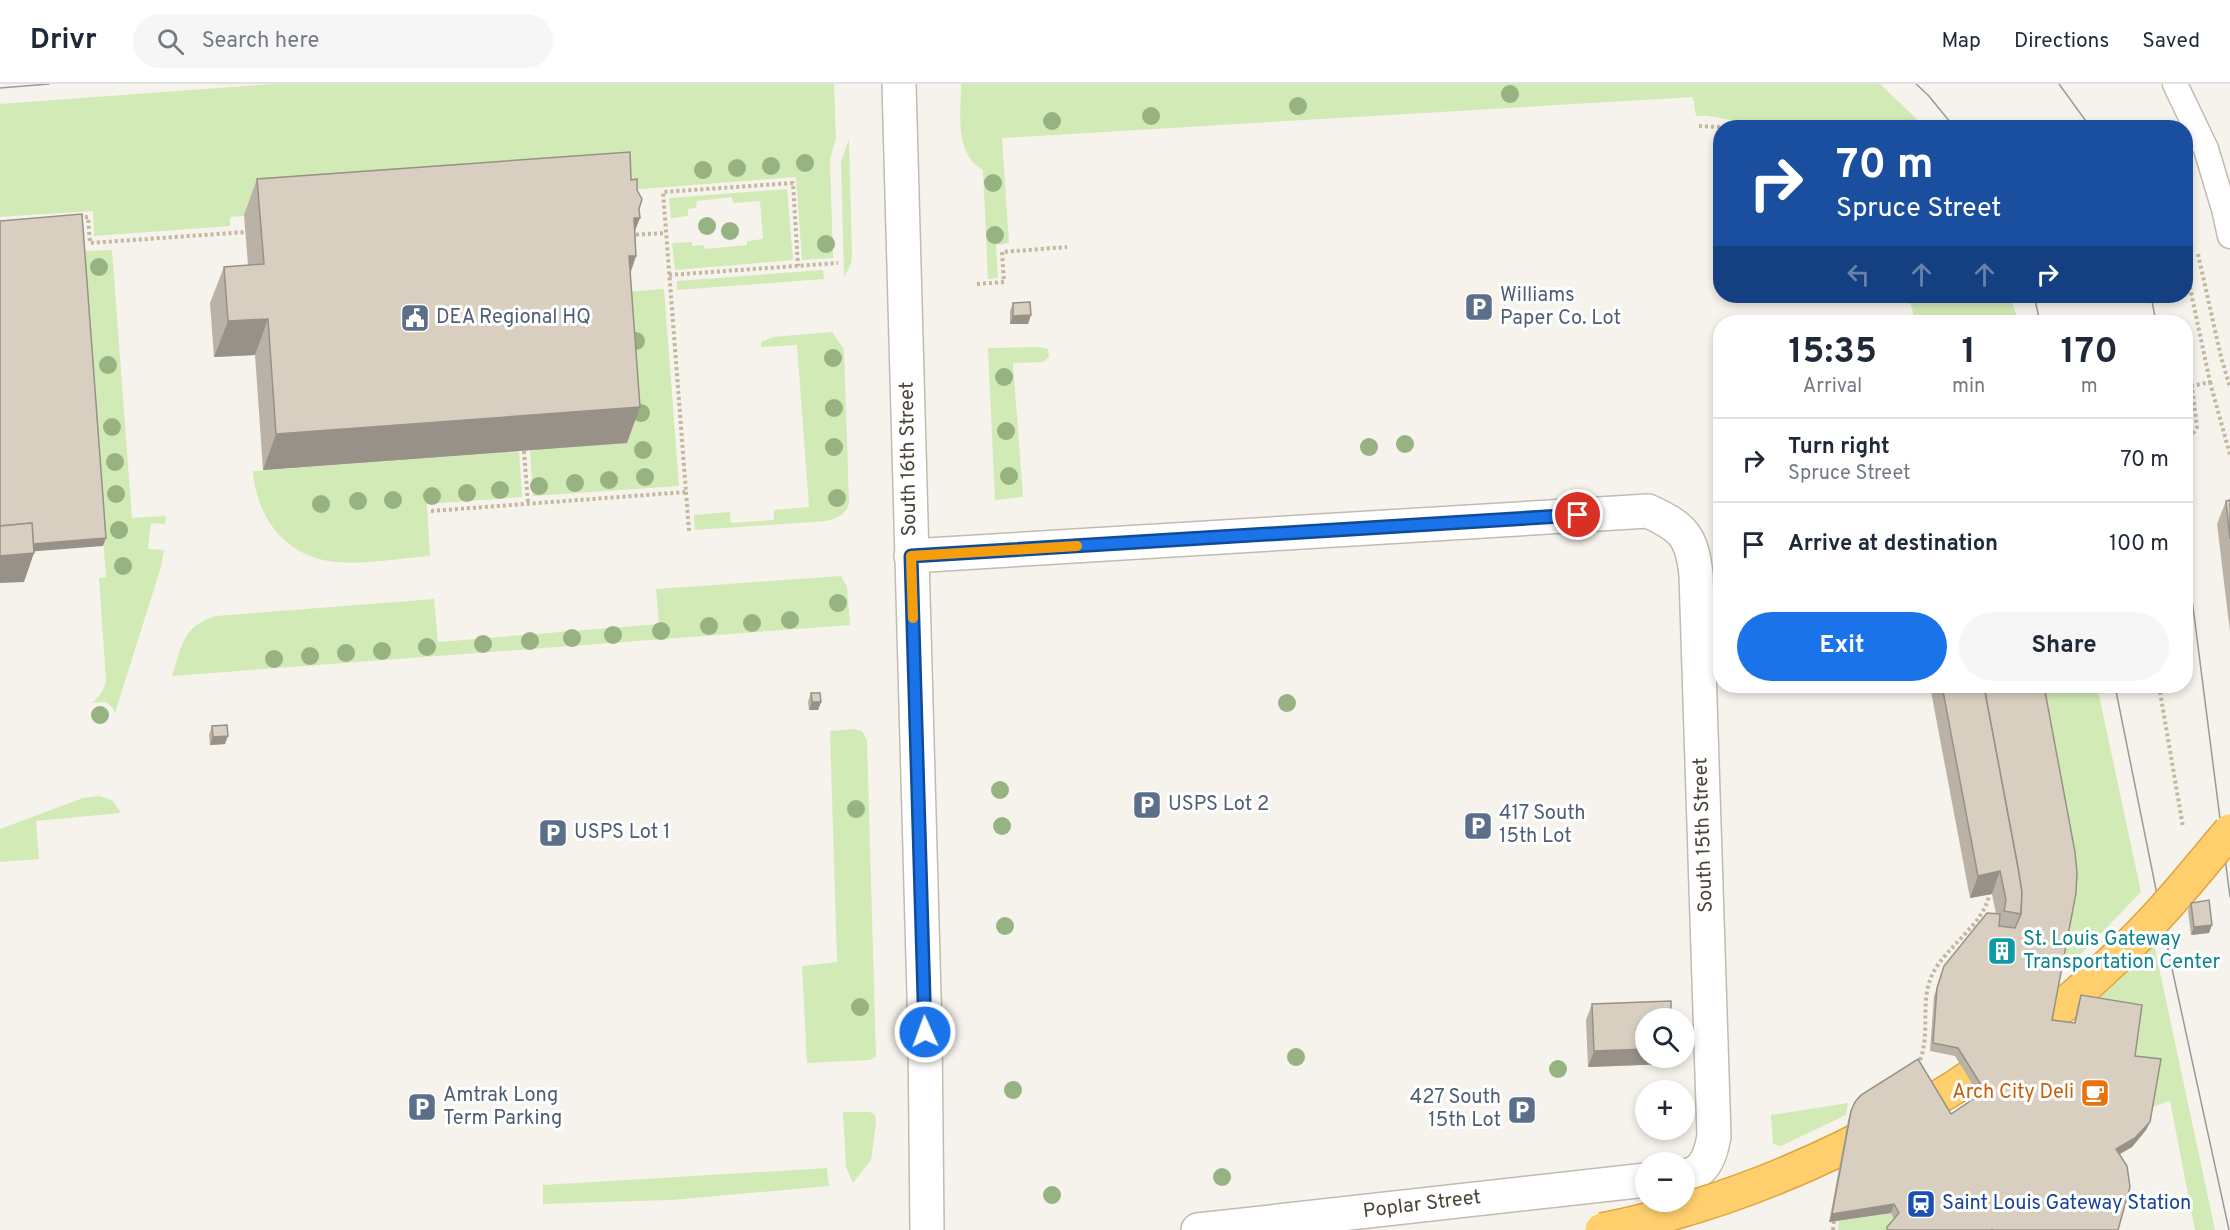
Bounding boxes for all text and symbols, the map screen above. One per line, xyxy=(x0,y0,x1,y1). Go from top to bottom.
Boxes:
search box xyxy=(133,14,553,68)
text: Drivr xyxy=(30,23,97,59)
icon: search xyxy=(154,25,187,58)
text: Search here xyxy=(202,28,319,55)
text: Map xyxy=(1941,28,1981,55)
text: Directions xyxy=(2014,28,2109,55)
text: Saved xyxy=(2142,28,2200,55)
text: 70 m xyxy=(1836,140,1934,193)
icon: right xyxy=(1737,144,1815,222)
text: Spruce Street xyxy=(1836,192,2002,226)
icon: left xyxy=(1842,258,1875,291)
icon: ahead xyxy=(1905,258,1938,291)
icon: ahead xyxy=(1968,258,2001,291)
icon: right xyxy=(2031,258,2064,291)
place label: Williams Paper Co. Lot xyxy=(1500,283,1621,332)
parking icon: Williams Paper Co. Lot xyxy=(1463,291,1495,323)
public building icon: DEA Regional HQ xyxy=(399,302,431,334)
place label: DEA Regional HQ xyxy=(436,305,591,331)
text: 15:35 xyxy=(1788,330,1877,376)
text: 1 xyxy=(1961,330,1976,376)
text: 170 xyxy=(2060,330,2118,376)
text: Arrival xyxy=(1803,374,1862,400)
text: min xyxy=(1952,374,1985,400)
text: m xyxy=(2081,374,2098,400)
street label: South 16th Street xyxy=(895,381,923,537)
text: Turn right xyxy=(1788,434,1890,461)
icon: right xyxy=(1737,444,1770,477)
text: 70 m xyxy=(2120,447,2169,474)
text: Spruce Street xyxy=(1788,461,1911,487)
pin xyxy=(1552,489,1603,540)
icon: arrive xyxy=(1561,498,1594,531)
icon: arrive xyxy=(1737,528,1770,561)
text: Arrive at destination xyxy=(1788,531,1998,558)
text: 100 m xyxy=(2109,531,2169,558)
button: Exit xyxy=(1737,612,1947,681)
button: Share xyxy=(1959,612,2169,681)
street label: South 15th Street xyxy=(1688,757,1720,913)
parking icon: USPS Lot 2 xyxy=(1131,789,1163,821)
place label: USPS Lot 2 xyxy=(1168,792,1269,818)
place label: 417 South 15th Lot xyxy=(1499,801,1586,850)
parking icon: 417 South 15th Lot xyxy=(1462,810,1494,842)
parking icon: USPS Lot 1 xyxy=(537,817,569,849)
place label: USPS Lot 1 xyxy=(574,820,671,846)
place label: St. Louis Gateway Transportation Center xyxy=(2023,927,2221,976)
building icon: St. Louis Gateway Transportation Center xyxy=(1986,935,2018,967)
position arrow xyxy=(893,1000,957,1064)
map controls xyxy=(1635,1008,1695,1212)
button: search xyxy=(1635,1008,1695,1068)
cafe icon: Arch City Deli xyxy=(2079,1077,2111,1109)
button: + xyxy=(1635,1080,1695,1140)
place label: Arch City Deli xyxy=(1952,1080,2074,1106)
place label: Amtrak Long Term Parking xyxy=(443,1083,562,1132)
place label: 427 South 15th Lot xyxy=(1410,1085,1501,1134)
parking icon: Amtrak Long Term Parking xyxy=(406,1091,438,1123)
parking icon: 427 South 15th Lot xyxy=(1506,1094,1538,1126)
button: − xyxy=(1635,1152,1695,1212)
street label: Poplar Street xyxy=(1362,1185,1482,1225)
station icon: Saint Louis Gateway Station xyxy=(1905,1188,1937,1220)
place label: Saint Louis Gateway Station xyxy=(1942,1191,2191,1217)

